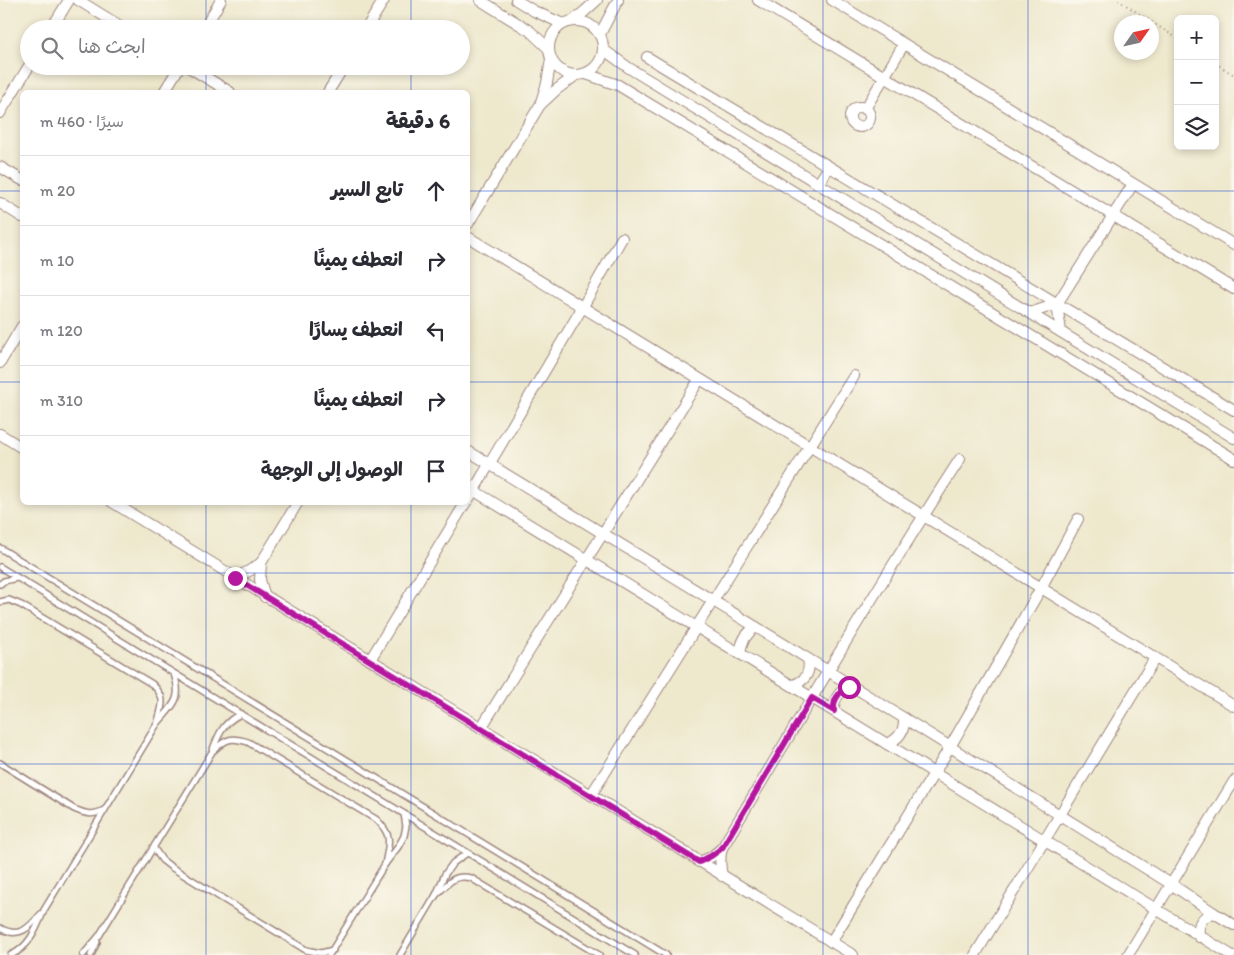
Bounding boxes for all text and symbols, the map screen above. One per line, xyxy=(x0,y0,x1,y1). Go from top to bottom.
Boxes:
north arrow xyxy=(1114,15,1159,60)
map controls xyxy=(1174,15,1219,150)
button: + xyxy=(1174,15,1219,60)
search box xyxy=(20,20,470,75)
icon: search xyxy=(38,34,66,62)
text: ابحث هنا xyxy=(78,35,146,58)
button: − xyxy=(1174,60,1219,105)
button: layers xyxy=(1174,105,1219,150)
text: 6 دقيقة xyxy=(386,108,450,133)
text: سيرًا · 460 m xyxy=(40,112,124,131)
icon: ahead xyxy=(422,177,450,205)
text: تابع السير xyxy=(331,178,403,201)
text: 20 m xyxy=(40,181,75,200)
icon: right xyxy=(422,247,450,275)
text: انعطف يمينًا xyxy=(314,248,403,271)
text: 10 m xyxy=(40,251,74,270)
icon: left xyxy=(422,317,450,345)
text: انعطف يسارًا xyxy=(309,318,403,341)
text: 120 m xyxy=(40,321,83,340)
icon: right xyxy=(422,387,450,415)
text: انعطف يمينًا xyxy=(314,388,403,411)
text: 310 m xyxy=(40,391,83,410)
icon: arrive xyxy=(422,457,450,485)
text: الوصول إلى الوجهة xyxy=(261,458,403,481)
route end xyxy=(224,567,247,590)
route start xyxy=(838,676,861,699)

